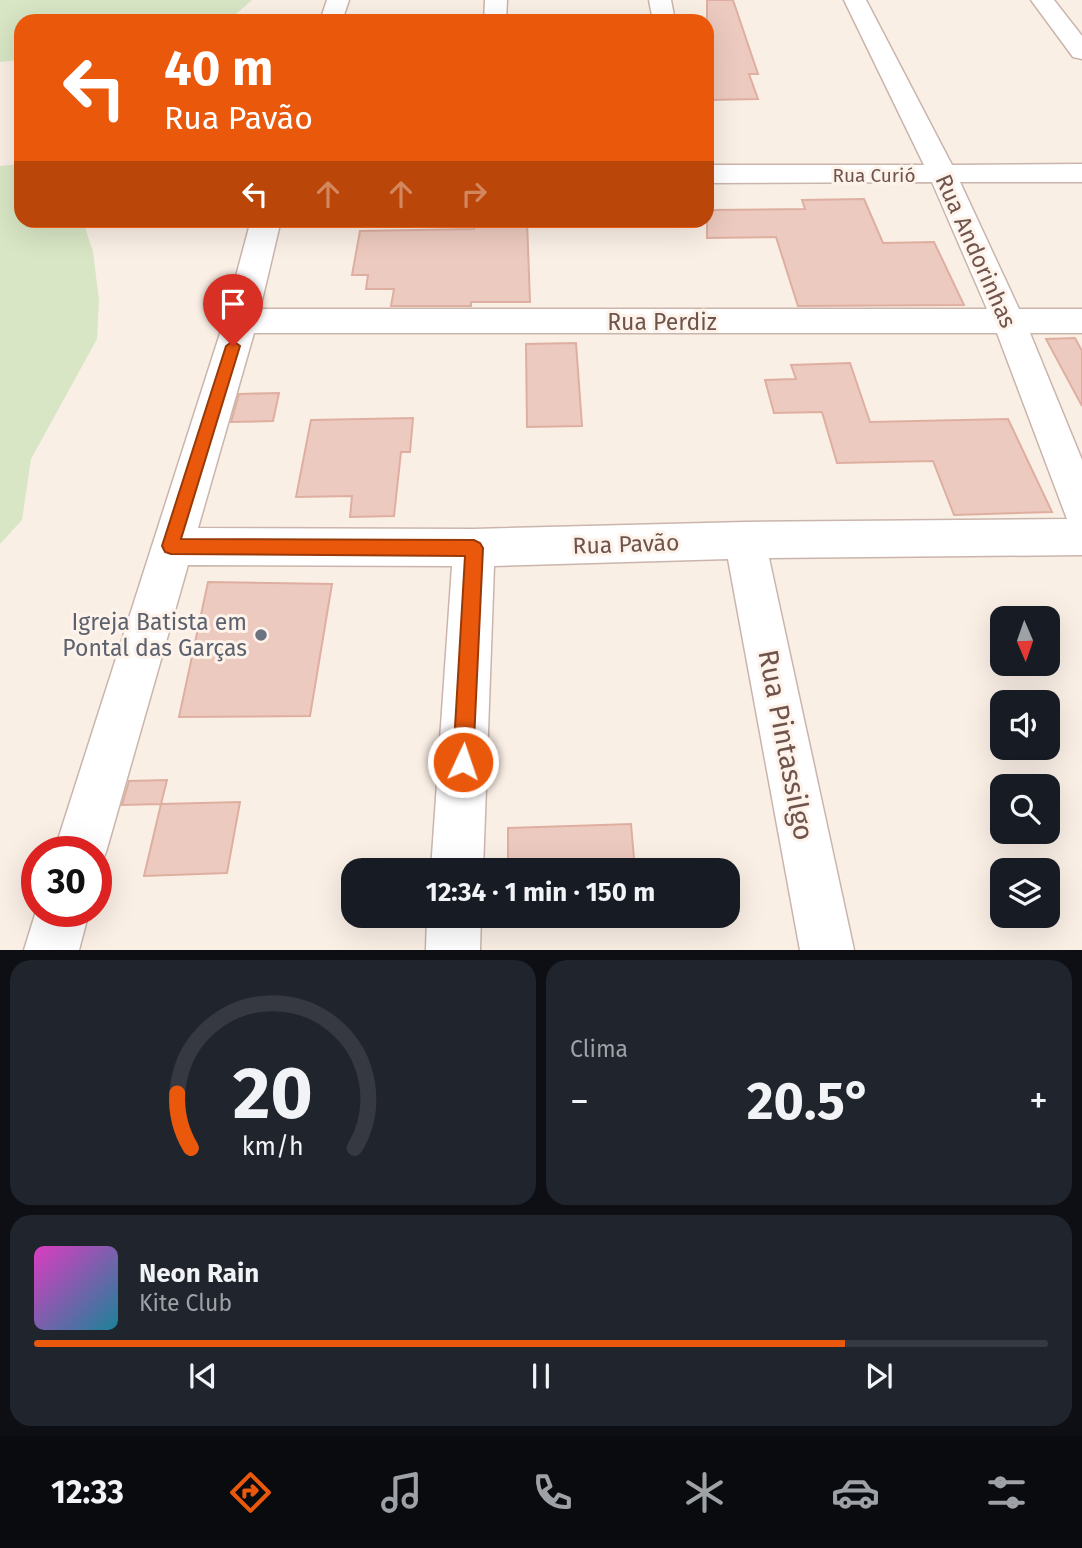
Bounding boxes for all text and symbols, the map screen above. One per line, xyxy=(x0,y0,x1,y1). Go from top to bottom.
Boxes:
text: 40 m xyxy=(164,39,273,98)
icon: left xyxy=(49,42,140,133)
text: Rua Pavão xyxy=(164,99,313,137)
street label: Rua Curió xyxy=(832,164,916,187)
street label: Rua Andorinhas xyxy=(930,170,1022,332)
icon: left xyxy=(236,175,274,213)
icon: ahead xyxy=(309,175,347,213)
icon: ahead xyxy=(382,175,420,213)
icon: right xyxy=(455,175,493,213)
pin xyxy=(203,274,263,346)
icon: arrive xyxy=(214,285,252,323)
street label: Rua Perdiz xyxy=(607,308,717,336)
street label: Rua Pavão xyxy=(572,528,680,560)
north arrow xyxy=(990,606,1060,676)
map controls xyxy=(990,606,1060,928)
place label: Igreja Batista em Pontal das Garças xyxy=(62,608,247,662)
marker: Igreja Batista em Pontal das Garças xyxy=(253,627,269,643)
street label: Rua Pintassilgo xyxy=(751,647,821,843)
button: sound xyxy=(990,690,1060,760)
position arrow xyxy=(426,725,500,799)
button: search xyxy=(990,774,1060,844)
speed limit sign: 30 xyxy=(21,836,112,927)
button: layers xyxy=(990,858,1060,928)
text: 12:34 · 1 min · 150 m xyxy=(426,877,655,908)
text: Clima xyxy=(570,1035,628,1063)
text: 20 xyxy=(233,1051,313,1138)
text: 20.5° xyxy=(747,1070,871,1133)
text: − xyxy=(570,1078,589,1124)
text: + xyxy=(1029,1078,1048,1124)
text: km/h xyxy=(242,1132,304,1162)
text: Neon Rain xyxy=(139,1258,259,1289)
text: Kite Club xyxy=(139,1289,232,1317)
icon: previous xyxy=(184,1357,222,1395)
icon: pause xyxy=(522,1357,560,1395)
icon: next xyxy=(860,1357,898,1395)
icon: directions xyxy=(226,1468,275,1517)
icon: music xyxy=(377,1468,426,1517)
icon: phone xyxy=(528,1468,577,1517)
icon: climate xyxy=(680,1468,729,1517)
icon: car xyxy=(831,1468,880,1517)
icon: filters xyxy=(982,1468,1031,1517)
text: 12:33 xyxy=(51,1473,124,1511)

